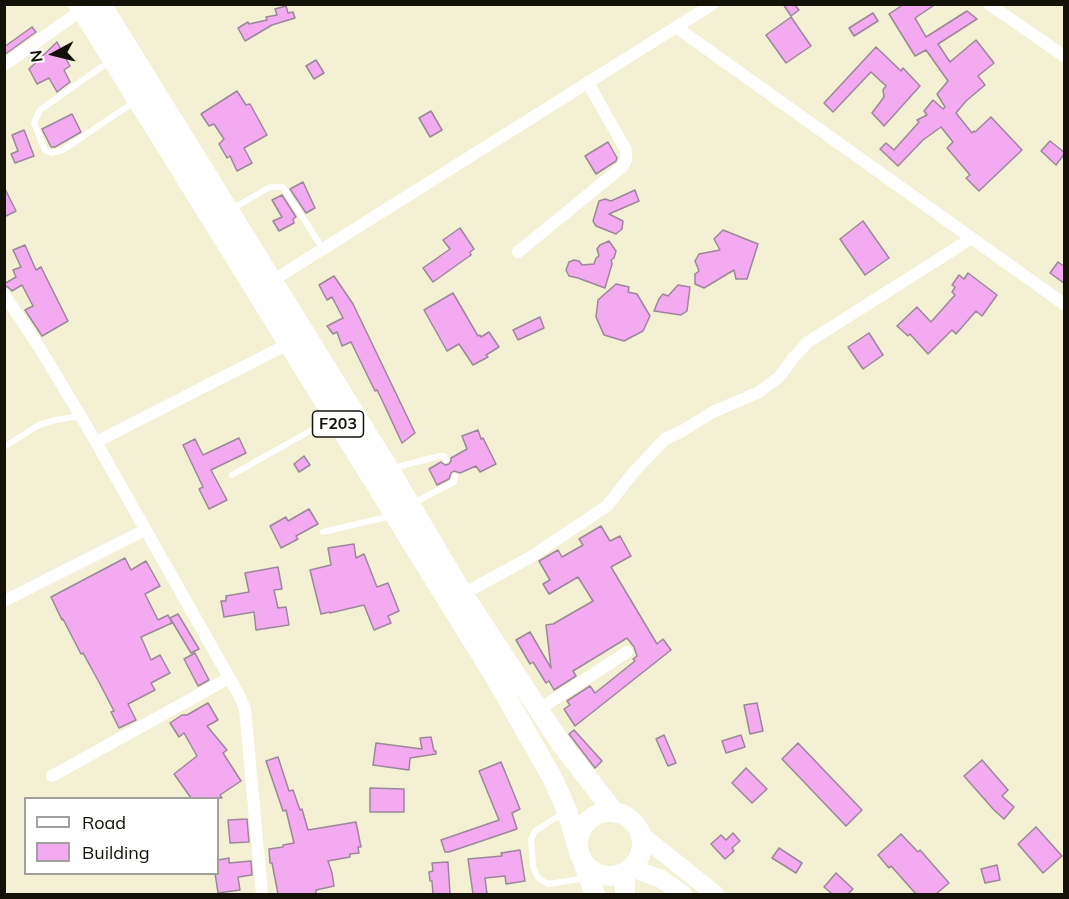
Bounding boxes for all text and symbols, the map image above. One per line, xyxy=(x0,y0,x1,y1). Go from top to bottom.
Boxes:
north arrow xyxy=(24,24,84,84)
text: N xyxy=(25,49,47,63)
road number: F203 xyxy=(312,411,364,437)
legend xyxy=(24,797,219,875)
text: Road xyxy=(82,811,126,834)
text: Building xyxy=(82,841,150,864)

